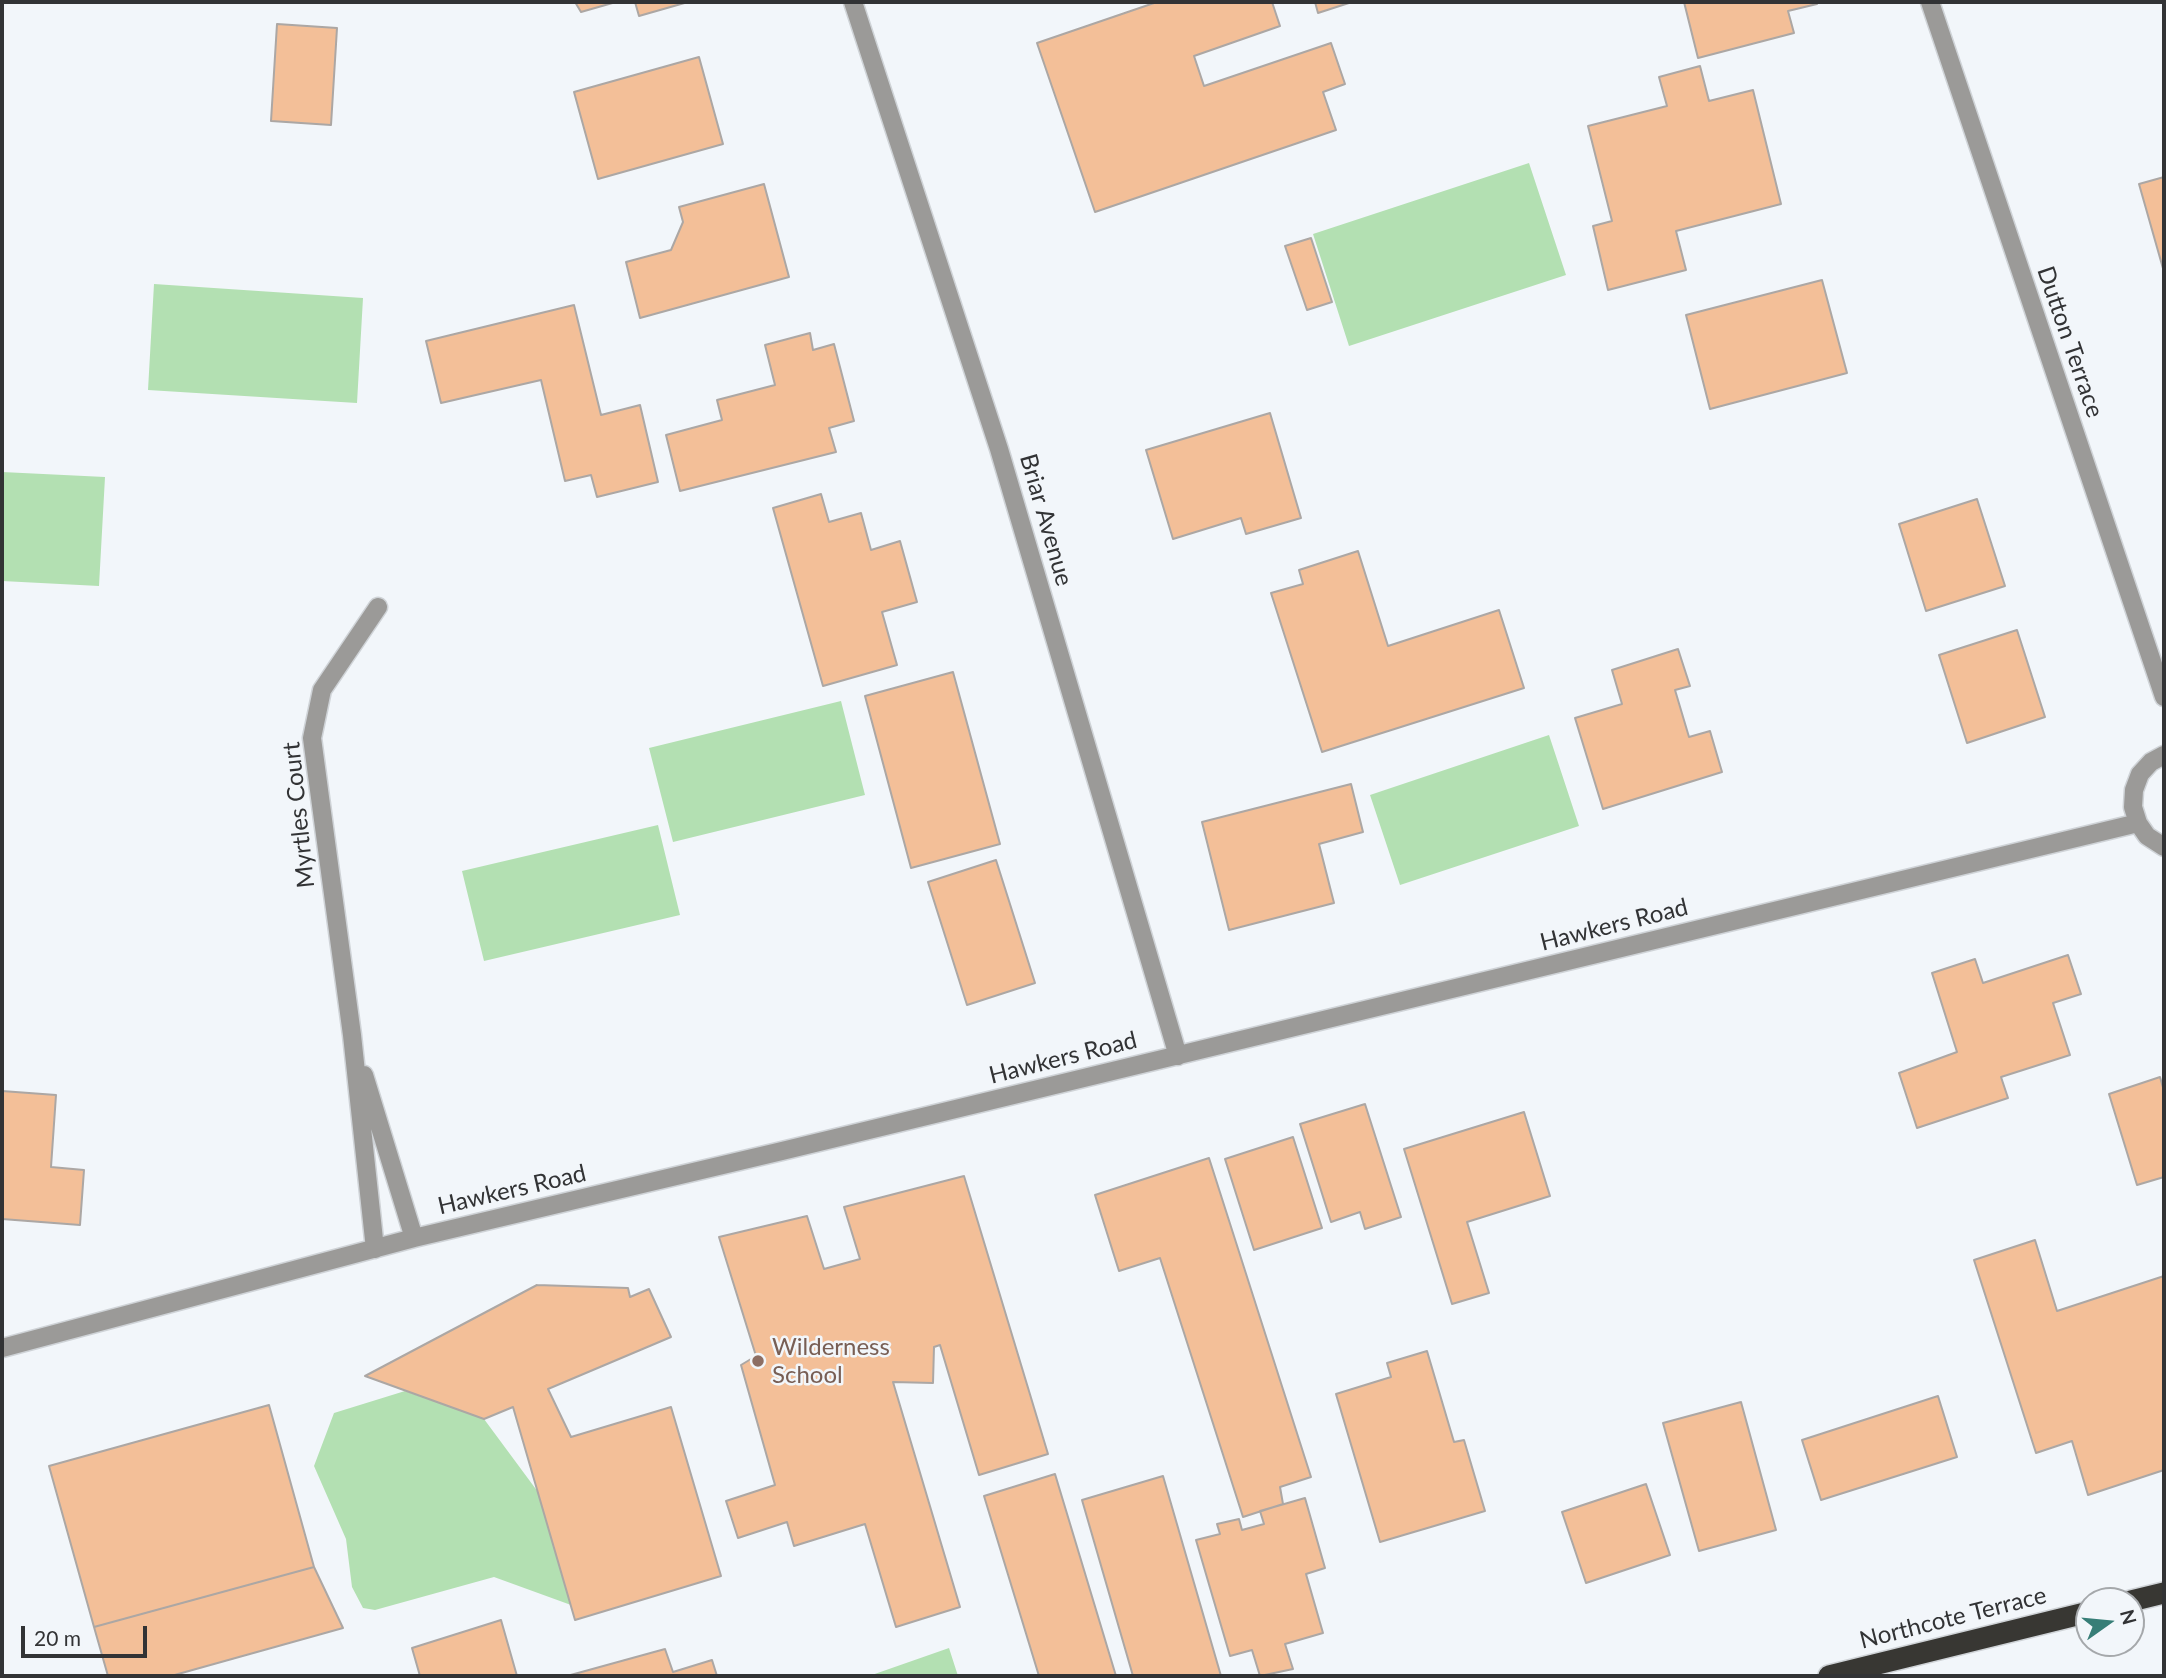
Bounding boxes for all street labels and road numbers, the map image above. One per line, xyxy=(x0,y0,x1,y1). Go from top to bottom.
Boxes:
street label: Dutton Terrace xyxy=(2031,263,2109,421)
street label: Briar Avenue xyxy=(1013,451,1079,589)
street label: Myrtles Court xyxy=(277,741,321,889)
street label: Hawkers Road xyxy=(1537,893,1691,957)
street label: Hawkers Road xyxy=(986,1026,1140,1090)
street label: Hawkers Road xyxy=(435,1159,589,1221)
street label: Northcote Terrace xyxy=(1857,1581,2049,1655)

